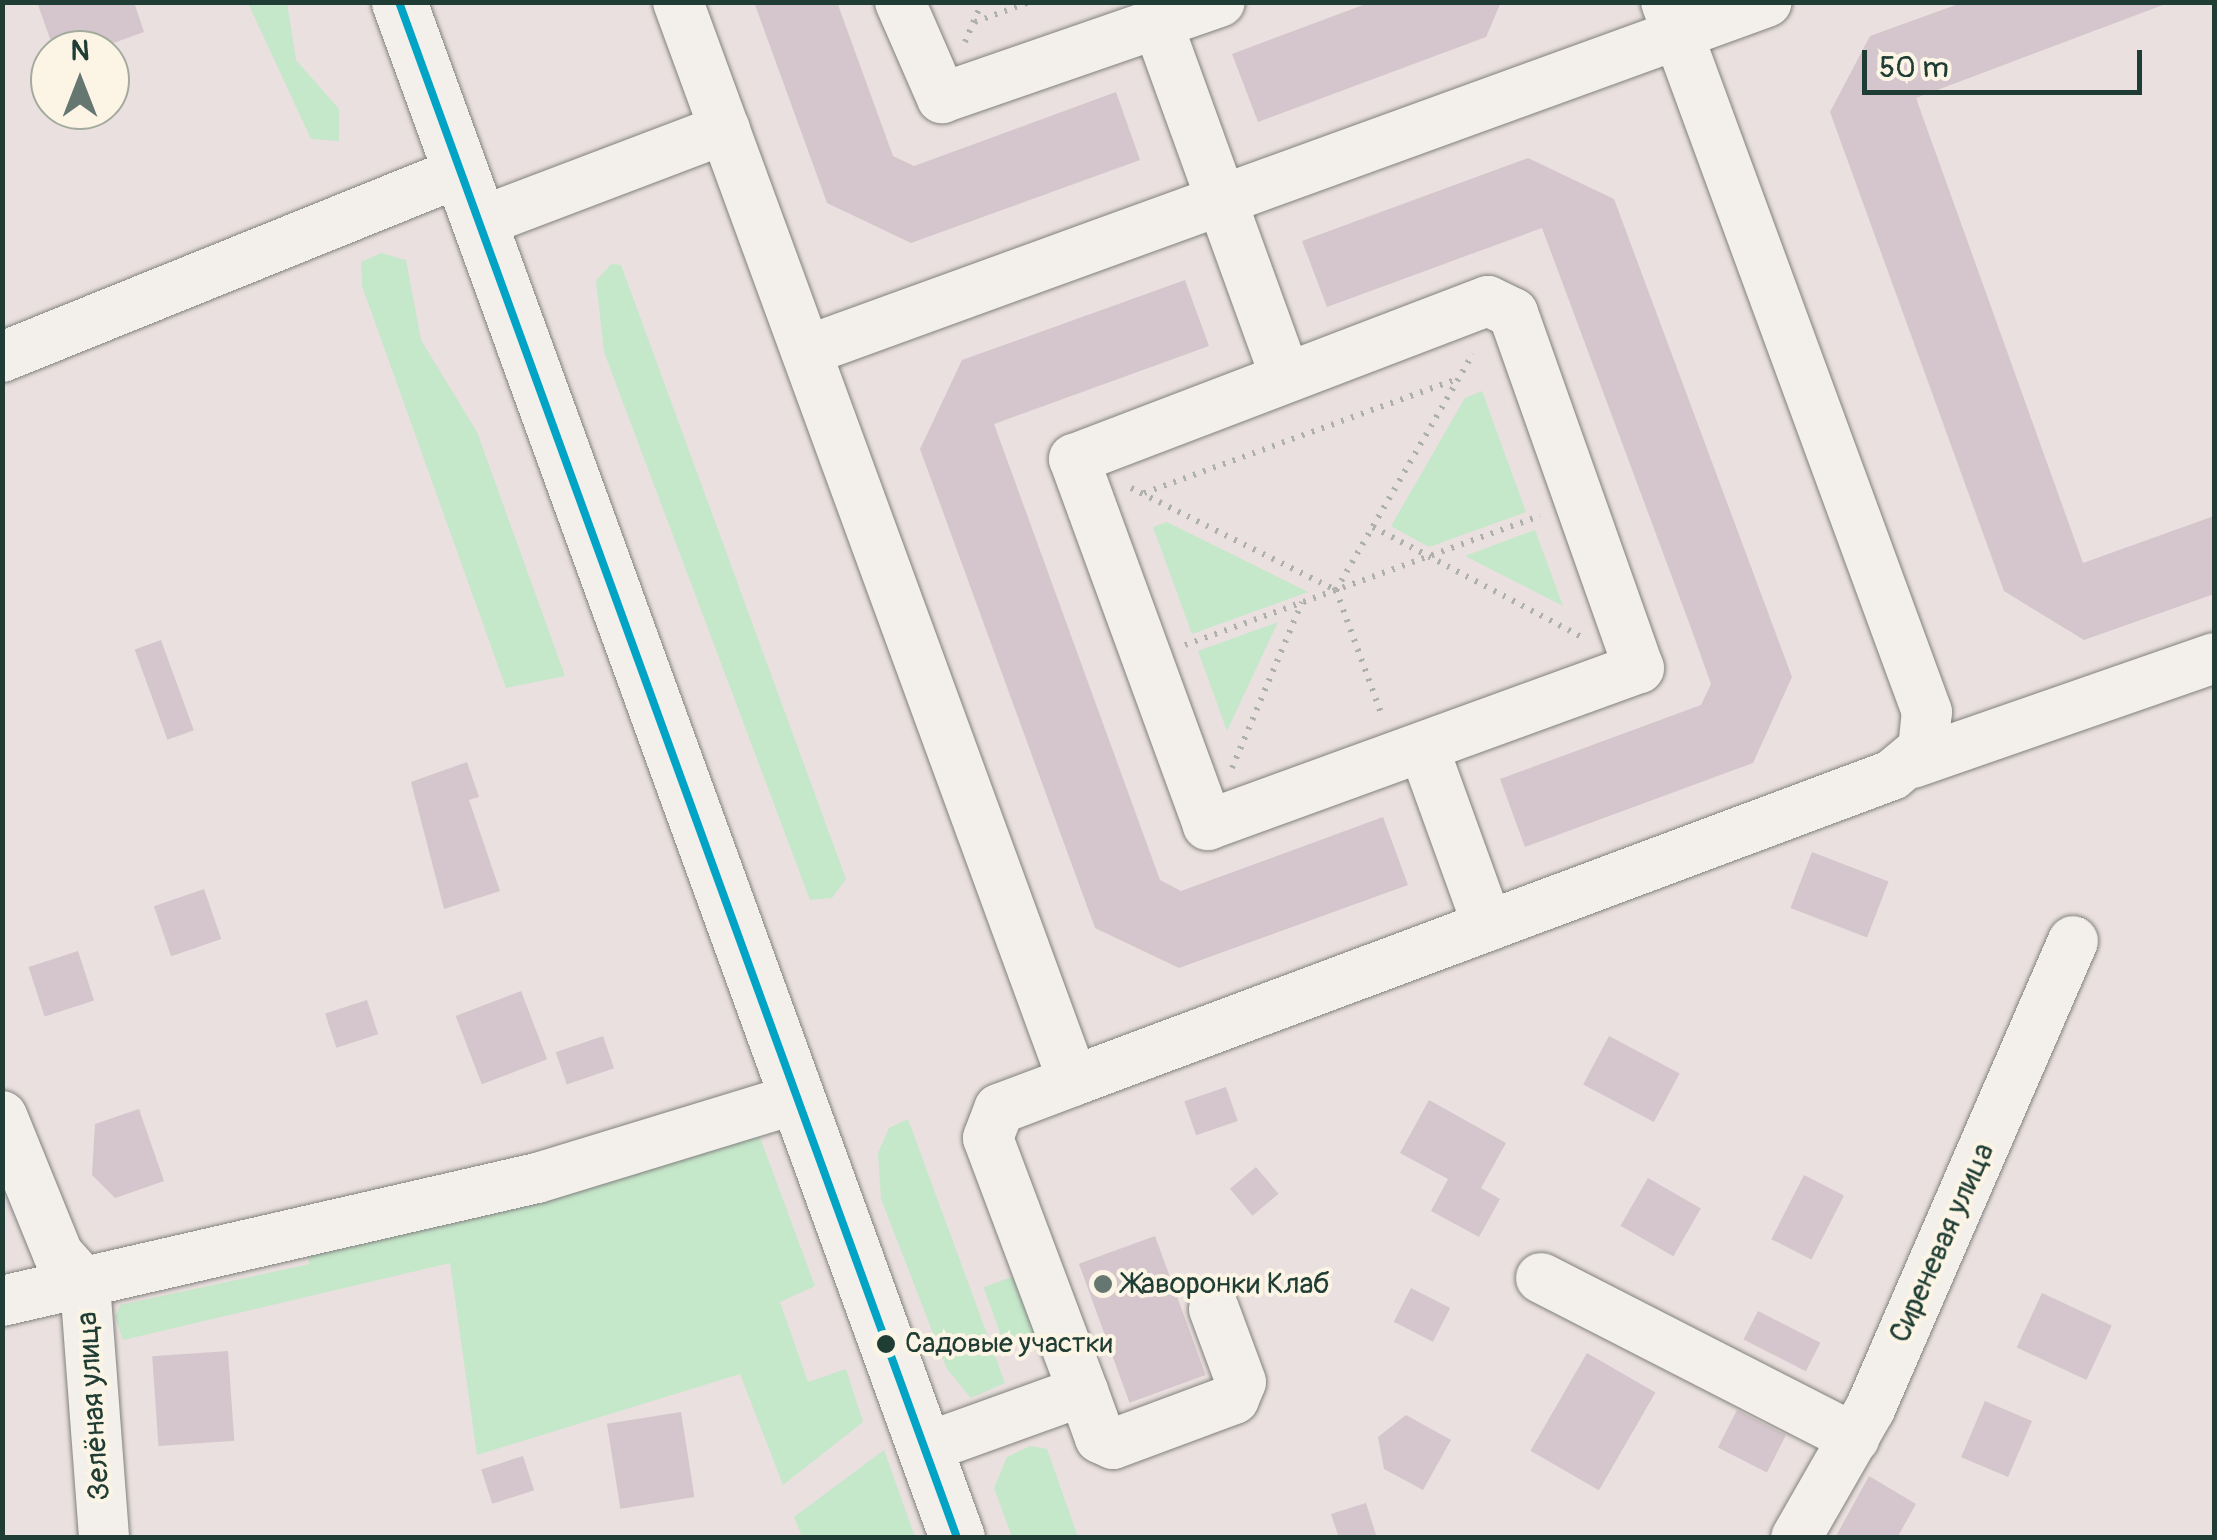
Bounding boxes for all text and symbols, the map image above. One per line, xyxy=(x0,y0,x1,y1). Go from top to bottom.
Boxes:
north arrow xyxy=(30,30,130,130)
scale bar xyxy=(1867,30,2147,92)
text: N xyxy=(71,34,89,69)
text: 50 m xyxy=(1879,49,1949,86)
street label: Сиреневая улица xyxy=(1882,1138,2002,1348)
place label: Жаворонки Клаб xyxy=(1123,1266,1330,1302)
marker: Жаворонки Клаб xyxy=(1092,1273,1114,1295)
street label: Зелёная улица xyxy=(69,1310,119,1502)
place label: Садовые участки xyxy=(905,1327,1113,1361)
marker: Садовые участки xyxy=(876,1334,896,1354)

